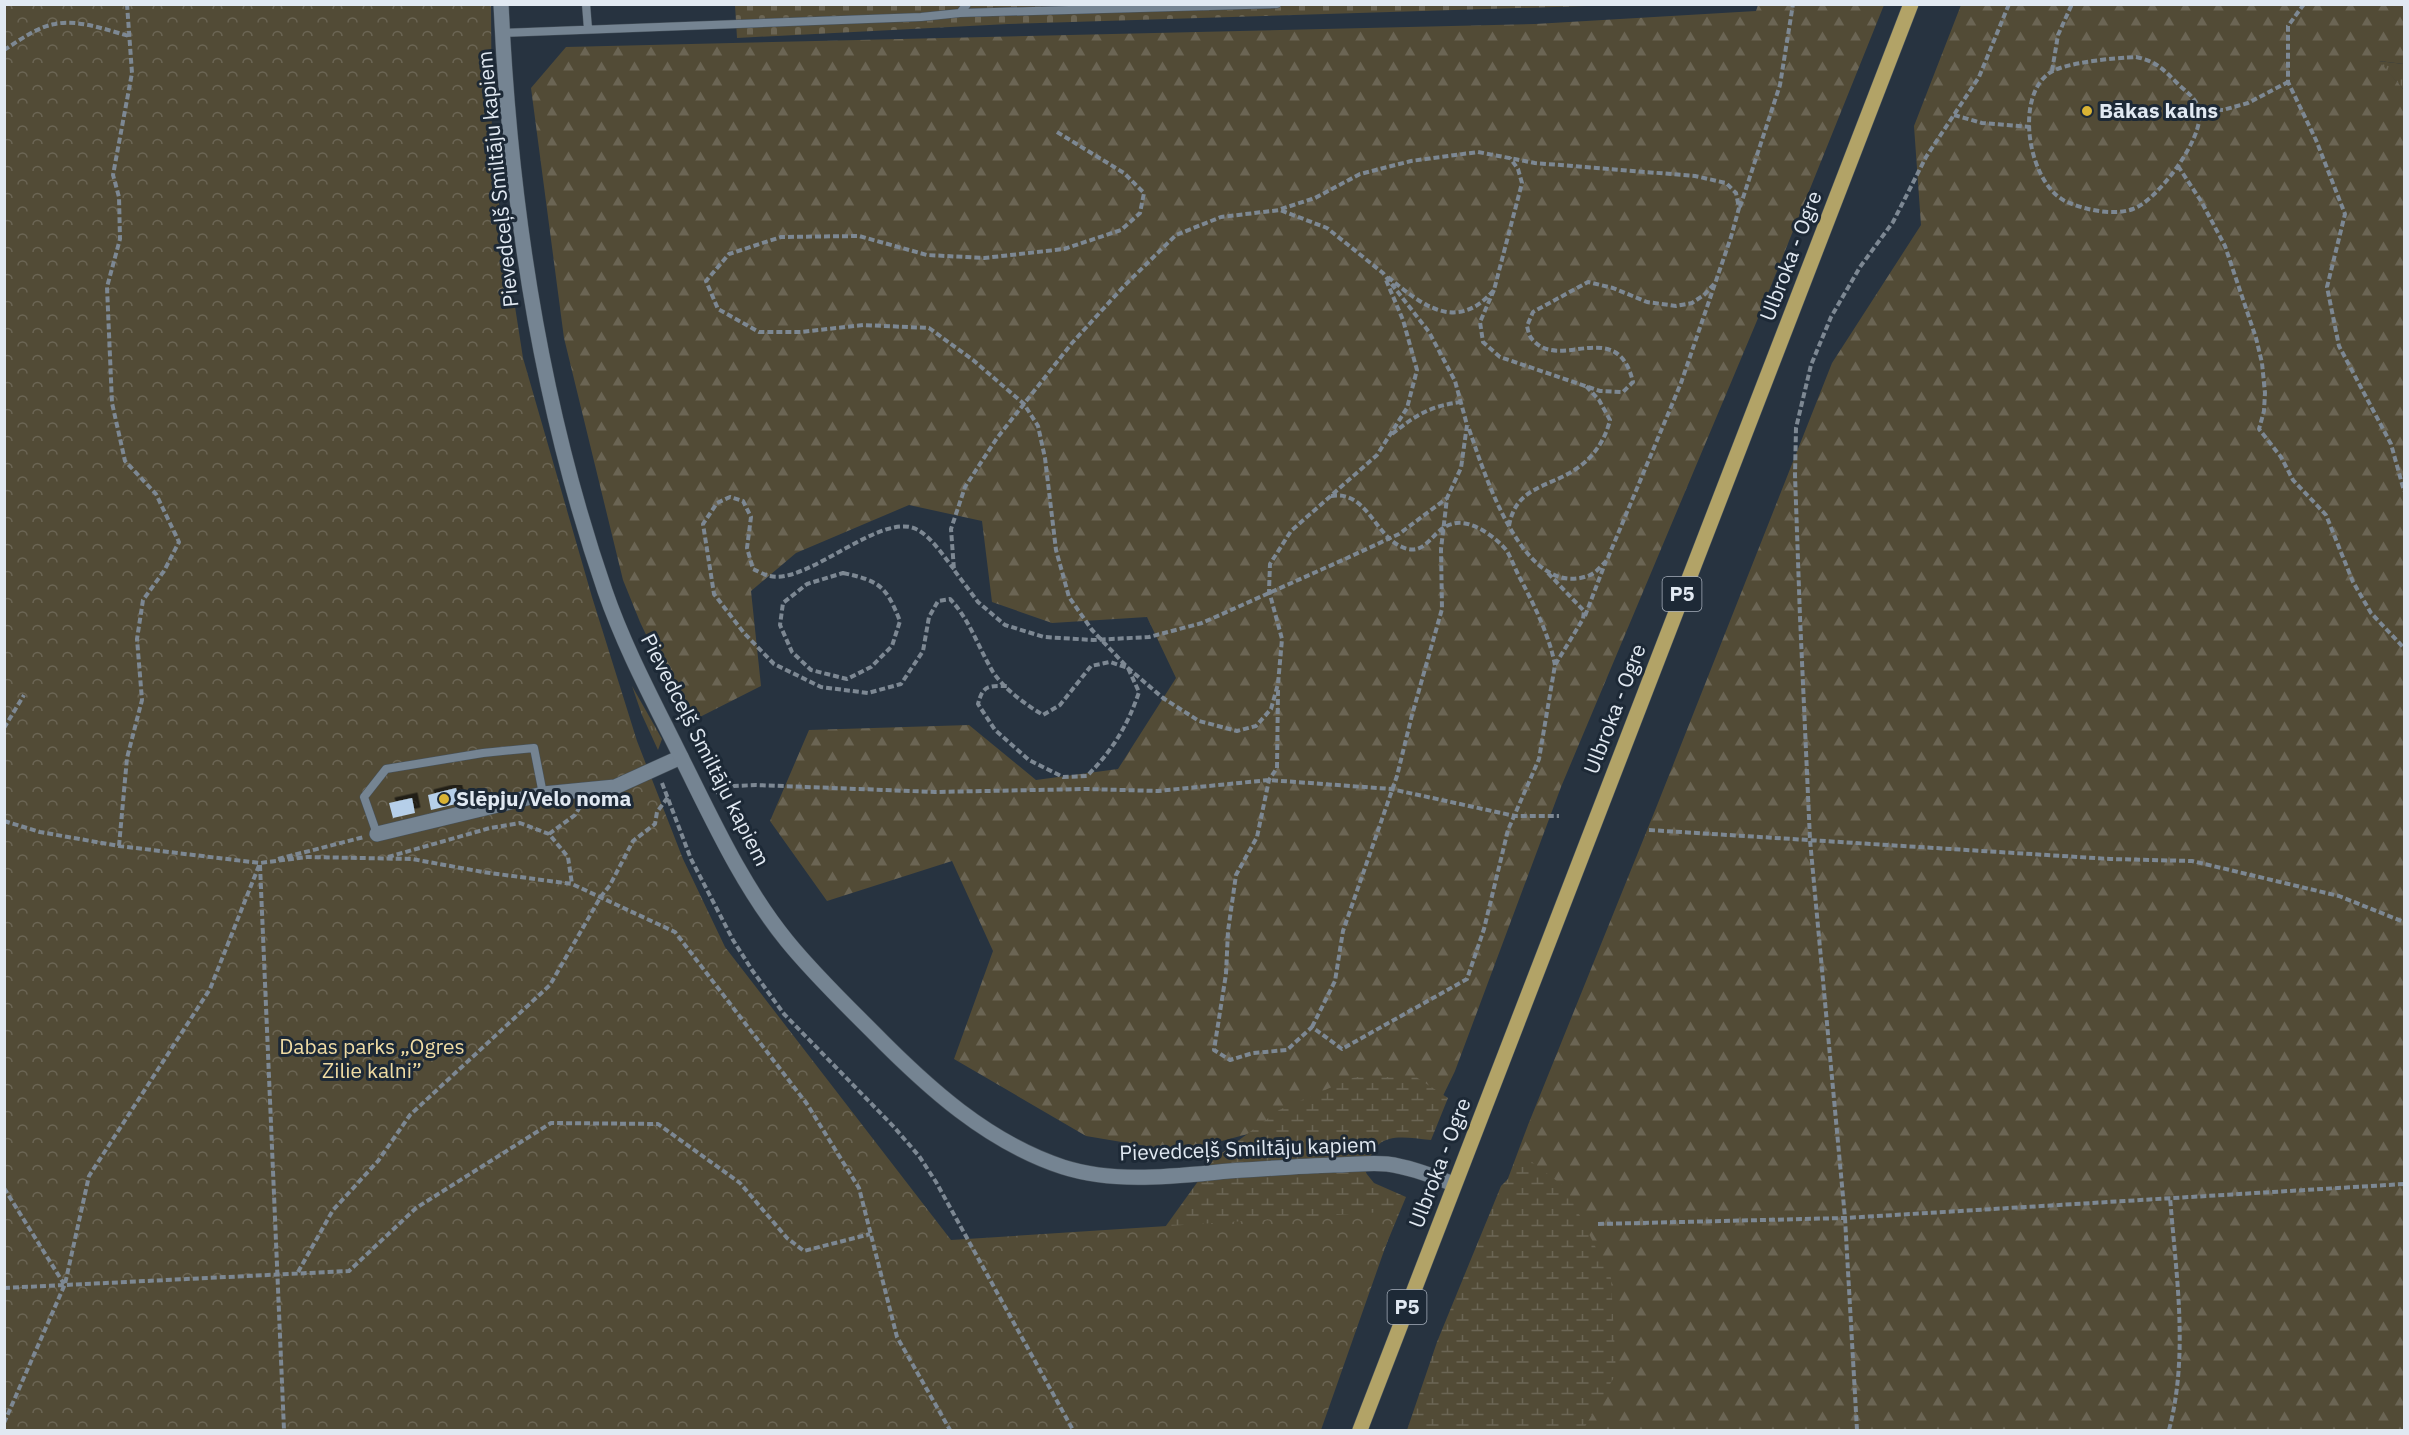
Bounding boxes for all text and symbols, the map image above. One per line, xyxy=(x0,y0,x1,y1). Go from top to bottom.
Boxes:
street label: Pievedceļš Smiltāju kapiem xyxy=(470,50,524,309)
place label: Bākas kalns xyxy=(2099,96,2218,124)
marker: Bākas kalns xyxy=(2080,104,2094,118)
street label: Ulbroka - Ogre xyxy=(1752,187,1828,325)
road number: P5 xyxy=(1662,577,1702,611)
street label: Pievedceļš Smiltāju kapiem xyxy=(635,628,777,871)
street label: Ulbroka - Ogre xyxy=(1576,640,1652,778)
place label: Slēpju/Velo noma xyxy=(456,784,631,812)
marker: Slēpju/Velo noma xyxy=(437,792,451,806)
park label: Dabas parks „Ogres Zilie kalni” xyxy=(279,1032,465,1084)
street label: Ulbroka - Ogre xyxy=(1401,1094,1477,1232)
street label: Pievedceļš Smiltāju kapiem xyxy=(1119,1130,1377,1166)
road number: P5 xyxy=(1388,1290,1426,1324)

